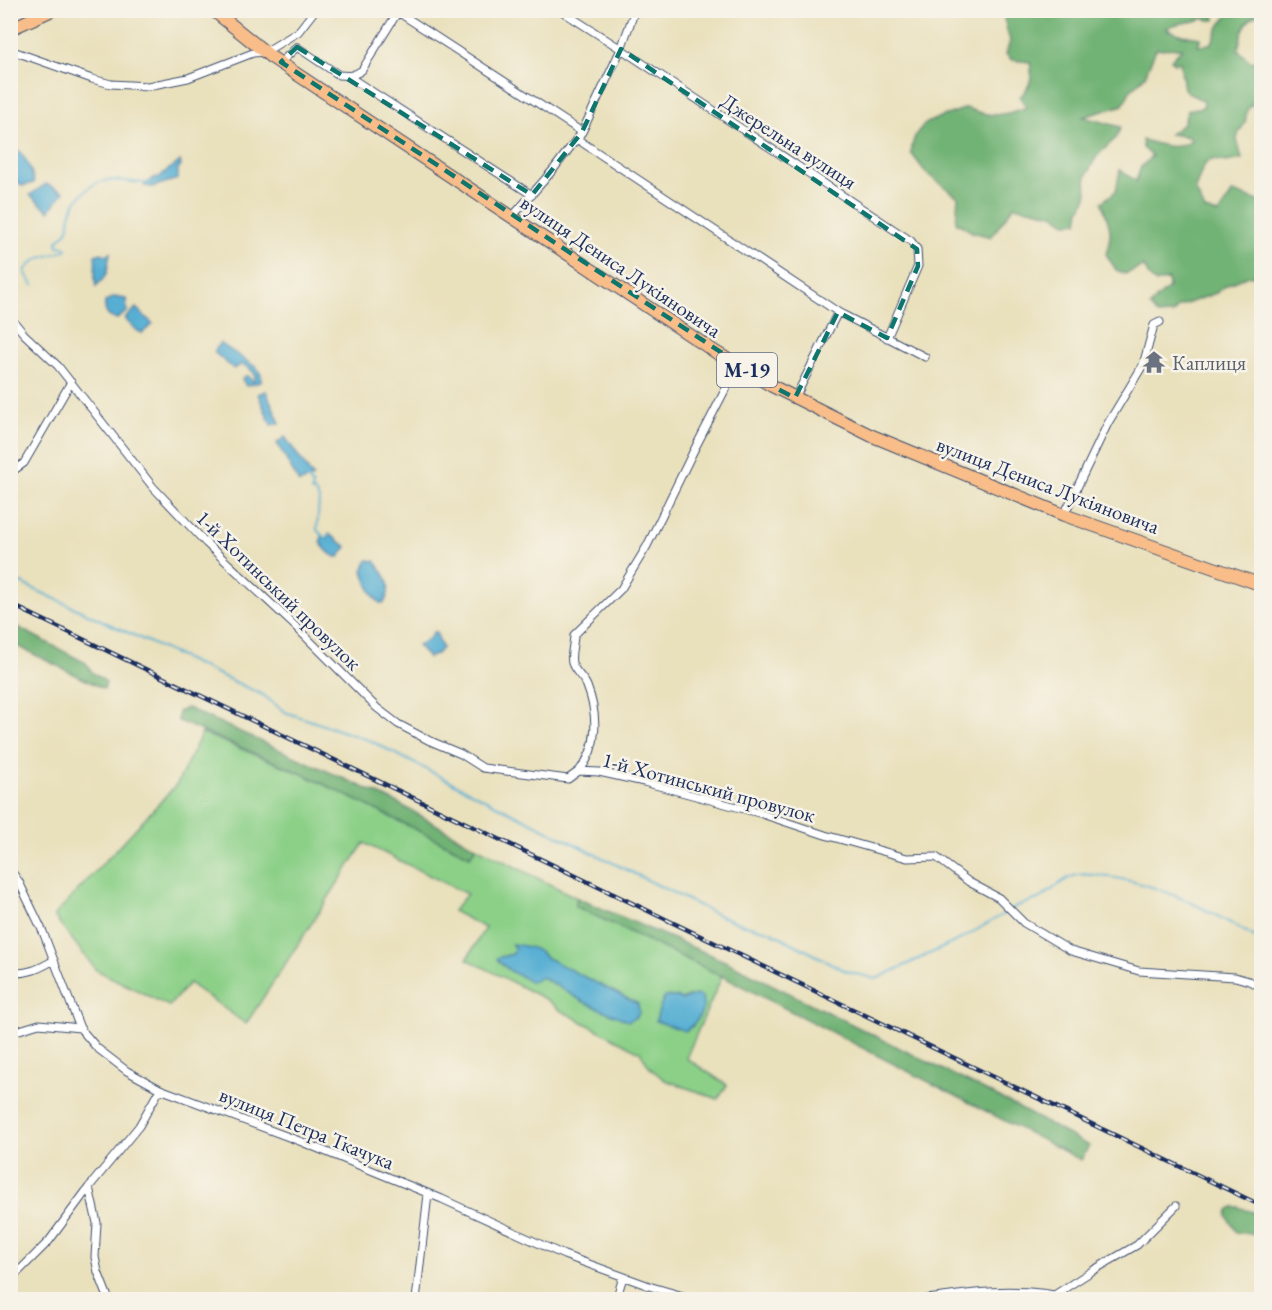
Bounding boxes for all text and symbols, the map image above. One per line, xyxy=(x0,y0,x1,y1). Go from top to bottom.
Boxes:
street label: Джерельна вулиця xyxy=(716,87,862,195)
street label: вулиця Дениса Лукіяновича xyxy=(515,189,727,344)
temple icon: Каплиця xyxy=(1141,349,1167,375)
place label: Каплиця xyxy=(1172,349,1246,376)
road number: М-19 xyxy=(717,353,777,387)
street label: вулиця Дениса Лукіяновича xyxy=(933,430,1164,540)
street label: 1-й Хотинський провулок xyxy=(191,504,367,676)
street label: 1-й Хотинський провулок xyxy=(600,746,818,828)
street label: вулиця Петра Ткачука xyxy=(216,1081,399,1176)

